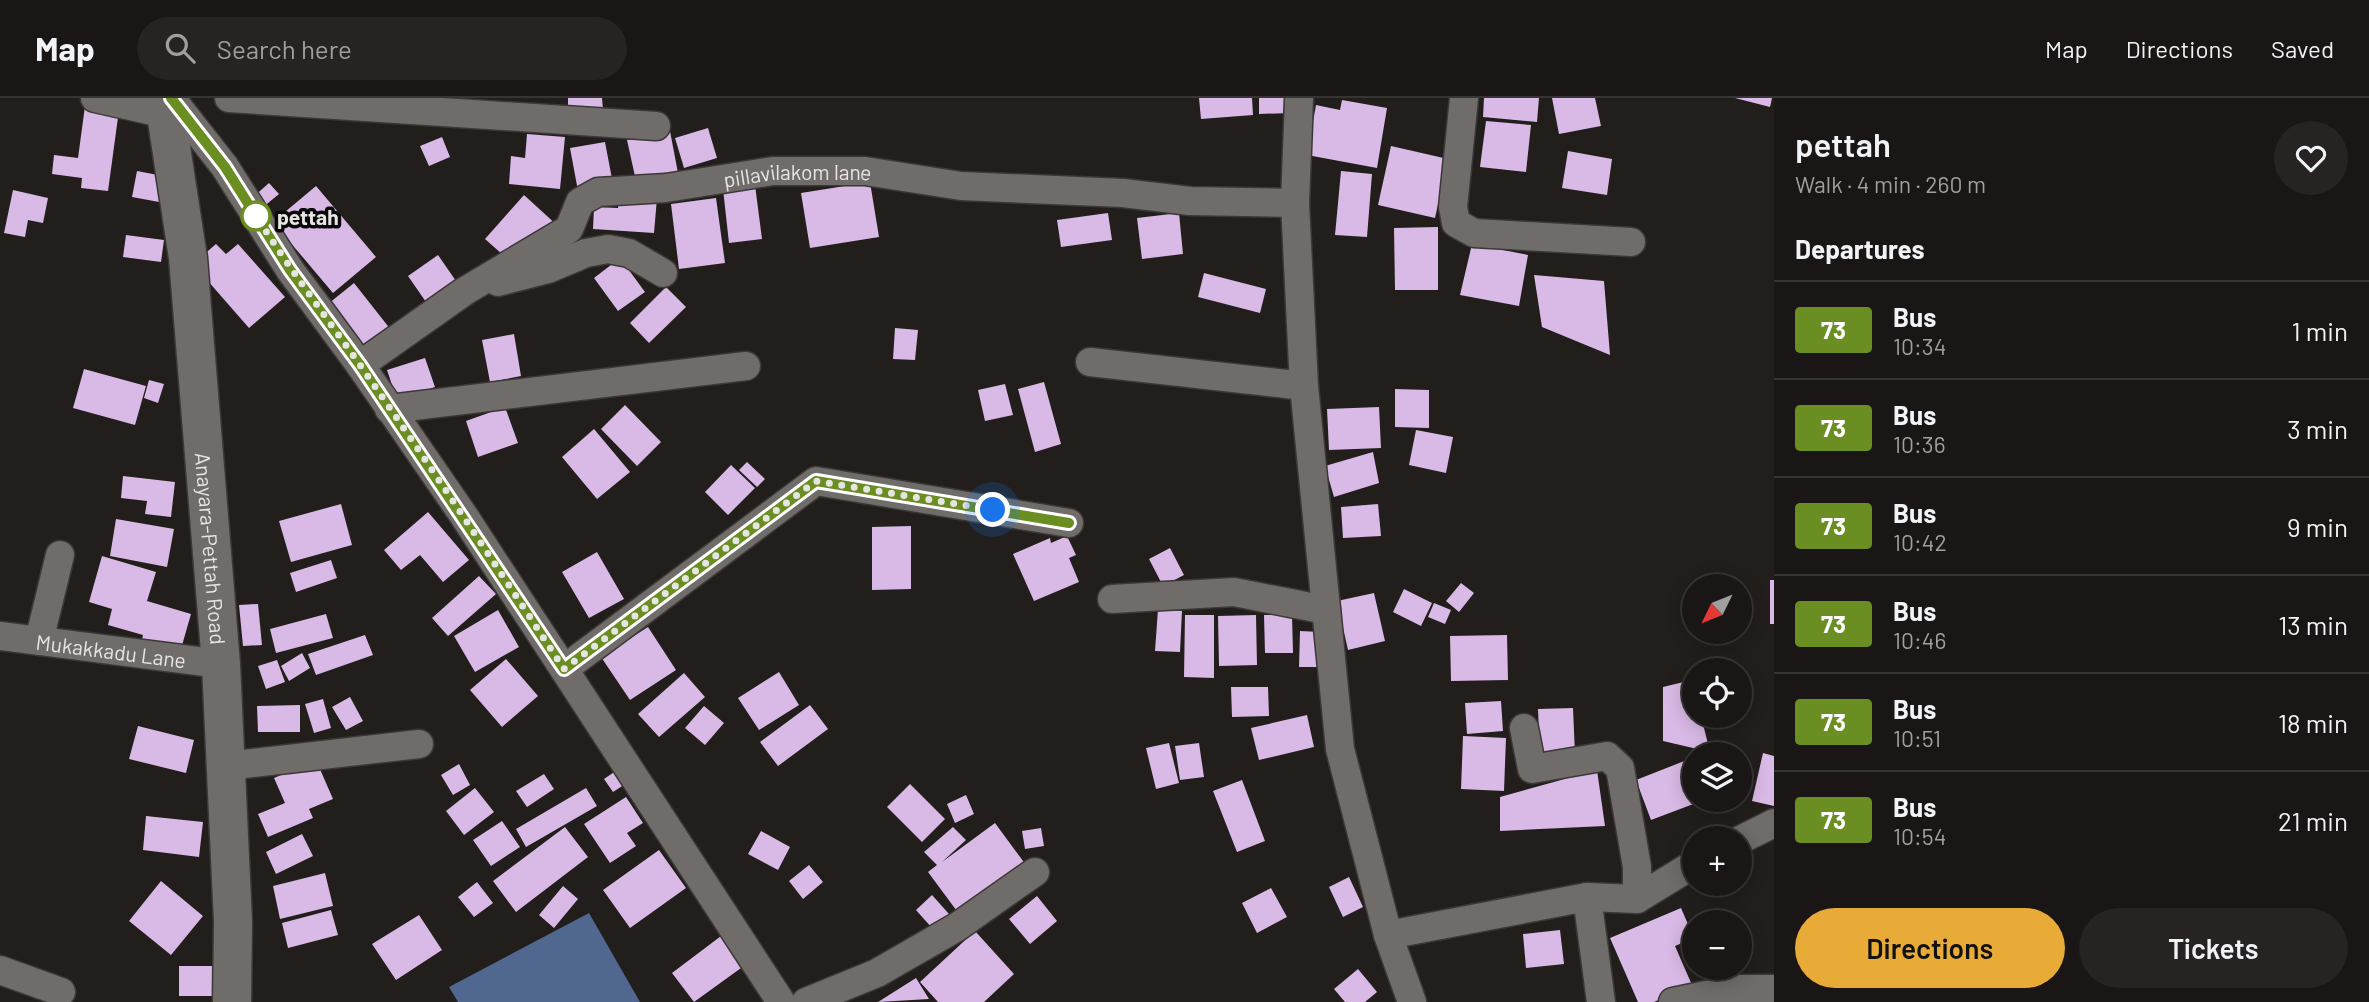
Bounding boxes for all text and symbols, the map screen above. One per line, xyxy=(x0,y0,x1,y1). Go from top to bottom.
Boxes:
search box xyxy=(137,17,627,80)
text: Map xyxy=(35,28,95,68)
icon: search xyxy=(161,29,199,67)
text: Search here xyxy=(217,33,352,64)
text: Map xyxy=(2045,34,2088,63)
text: Directions xyxy=(2126,34,2233,63)
text: Saved xyxy=(2271,34,2334,63)
button: heart xyxy=(2274,121,2348,195)
text: pettah xyxy=(1795,124,1891,164)
street label: pillavilakom lane xyxy=(721,158,874,191)
text: Walk · 4 min · 260 m xyxy=(1795,170,1986,198)
marker: pettah xyxy=(241,201,271,231)
place label: pettah xyxy=(277,204,339,229)
text: Departures xyxy=(1795,233,1925,264)
text: Bus xyxy=(1893,301,1936,332)
text: 73 xyxy=(1821,315,1846,344)
text: 1 min xyxy=(2292,315,2348,346)
text: 10:34 xyxy=(1893,332,1946,360)
text: Bus xyxy=(1893,399,1936,430)
text: 73 xyxy=(1821,413,1846,442)
text: 3 min xyxy=(2287,413,2348,444)
text: 10:36 xyxy=(1893,430,1946,458)
street label: Anayara-Pettah Road xyxy=(191,451,232,645)
your location xyxy=(975,492,1010,527)
text: Bus xyxy=(1893,497,1936,528)
text: 73 xyxy=(1821,511,1846,540)
text: 9 min xyxy=(2287,511,2348,542)
text: 10:42 xyxy=(1893,528,1947,556)
north arrow xyxy=(1682,574,1752,644)
map controls xyxy=(1682,574,1752,980)
text: Bus xyxy=(1893,595,1936,626)
text: 73 xyxy=(1821,609,1846,638)
text: 13 min xyxy=(2278,609,2348,640)
text: 10:46 xyxy=(1893,626,1946,654)
street label: Mukakkadu Lane xyxy=(35,628,188,672)
button: locate xyxy=(1682,658,1752,728)
text: Bus xyxy=(1893,693,1936,724)
text: 73 xyxy=(1821,707,1846,736)
text: 18 min xyxy=(2278,707,2348,738)
text: 10:51 xyxy=(1893,724,1941,752)
button: layers xyxy=(1682,742,1752,812)
text: Bus xyxy=(1893,791,1936,822)
text: 73 xyxy=(1821,805,1846,834)
text: 21 min xyxy=(2278,805,2348,836)
text: 10:54 xyxy=(1893,822,1946,850)
button: + xyxy=(1682,826,1752,896)
button: Directions xyxy=(1795,908,2065,988)
button: Tickets xyxy=(2079,908,2348,988)
button: − xyxy=(1682,910,1752,980)

